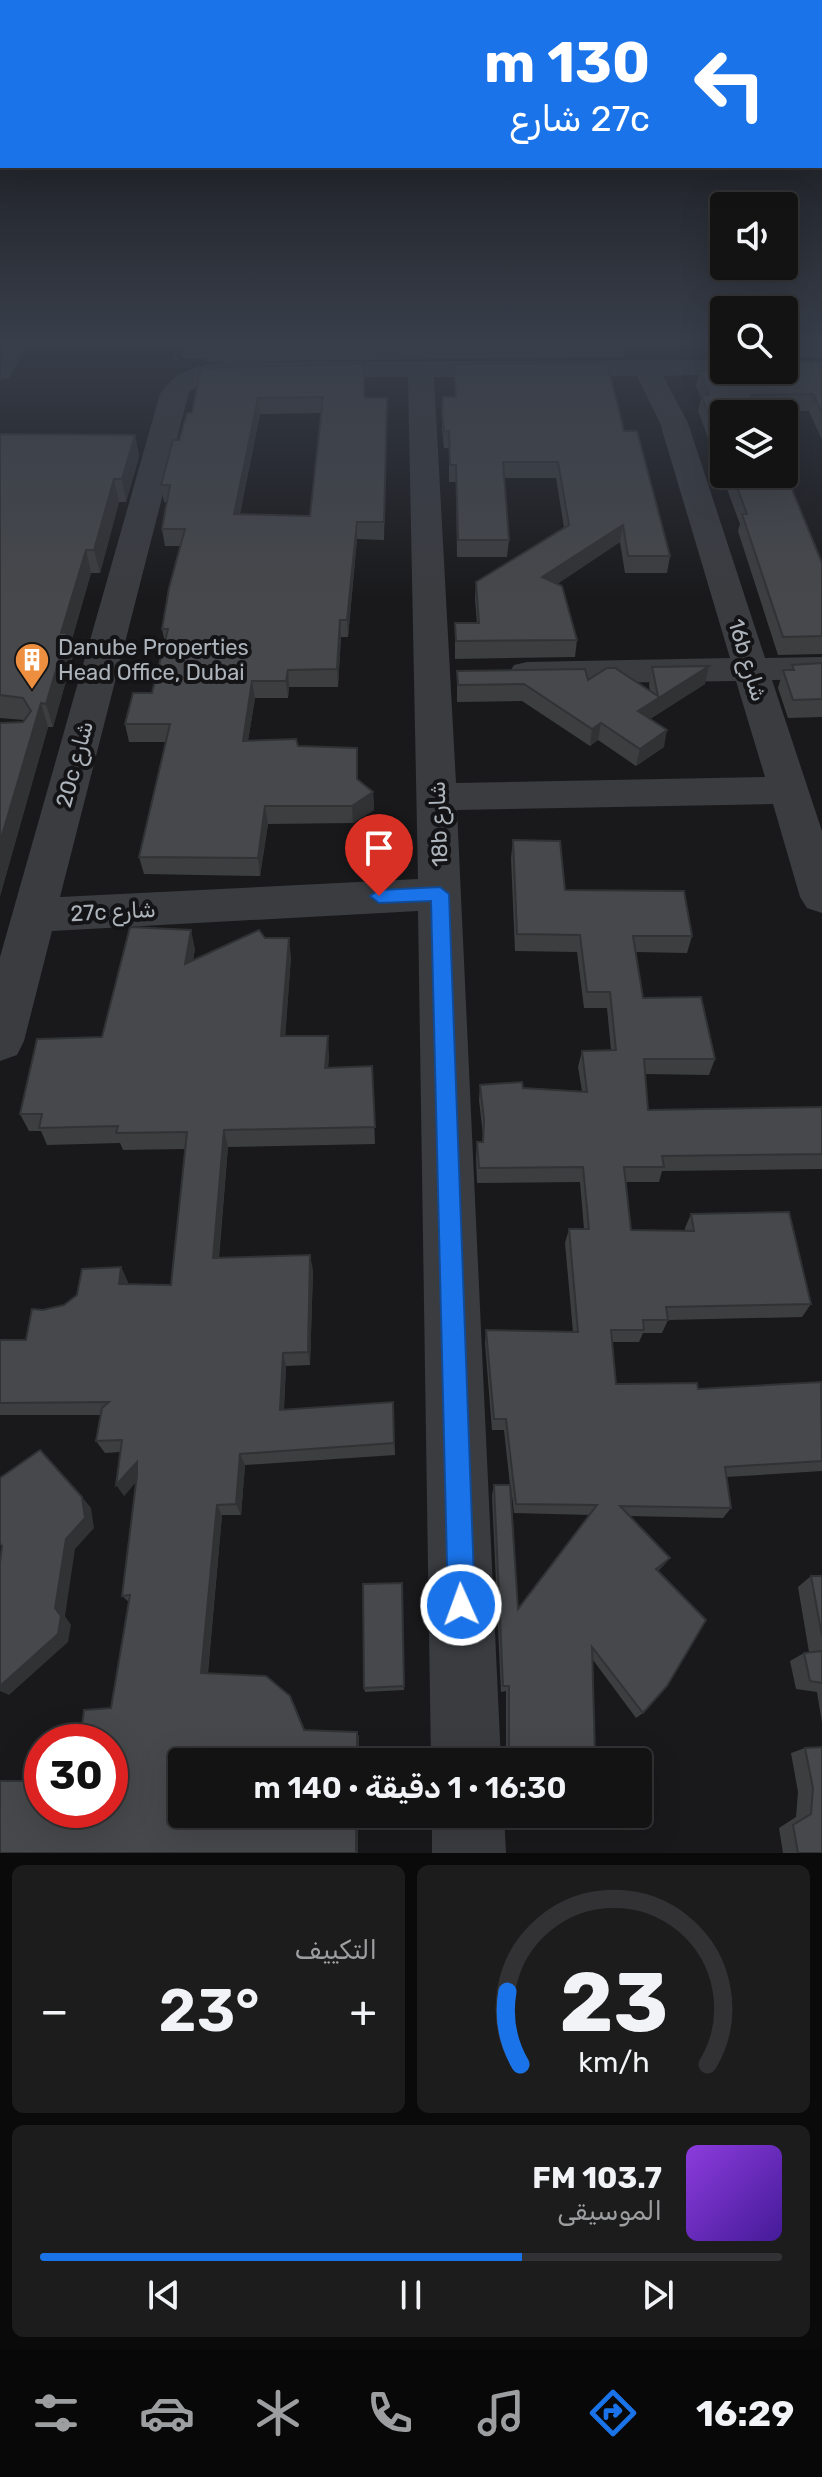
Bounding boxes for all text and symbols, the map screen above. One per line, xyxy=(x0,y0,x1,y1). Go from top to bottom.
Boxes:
text: 130 m xyxy=(484,30,650,96)
icon: left xyxy=(678,32,782,136)
text: 27c شارع xyxy=(510,97,650,140)
map controls xyxy=(710,192,798,488)
button: sound xyxy=(710,192,798,280)
button: search xyxy=(710,296,798,384)
button: layers xyxy=(710,400,798,488)
street label: 16b شارع xyxy=(720,616,773,705)
place label: Danube Properties Head Office, Dubai xyxy=(58,634,249,686)
building icon: Danube Properties Head Office, Dubai xyxy=(13,641,51,691)
street label: 20c شارع xyxy=(50,718,101,811)
street label: 18b شارع xyxy=(424,781,455,867)
pin xyxy=(345,814,413,896)
icon: arrive xyxy=(357,826,401,870)
street label: 27c شارع xyxy=(70,896,157,929)
position arrow xyxy=(419,1563,503,1647)
speed limit sign: 30 xyxy=(24,1724,128,1828)
text: 16:30 · 1 دقيقة · 140 m xyxy=(254,1770,566,1806)
text: التكييف xyxy=(295,1935,377,1966)
text: 23 xyxy=(559,1953,668,2052)
text: 23° xyxy=(159,1975,260,2046)
text: − xyxy=(40,1985,69,2037)
text: + xyxy=(350,1985,377,2037)
text: km/h xyxy=(578,2045,649,2079)
text: 103.7 FM xyxy=(532,2160,662,2196)
text: الموسيقى xyxy=(557,2196,662,2227)
icon: previous xyxy=(142,2273,186,2317)
icon: pause xyxy=(389,2273,433,2317)
icon: next xyxy=(636,2273,680,2317)
icon: filters xyxy=(28,2385,84,2441)
icon: car xyxy=(139,2385,195,2441)
icon: climate xyxy=(250,2385,306,2441)
icon: phone xyxy=(362,2385,418,2441)
icon: music xyxy=(473,2385,529,2441)
icon: directions xyxy=(585,2385,641,2441)
text: 16:29 xyxy=(696,2392,794,2435)

